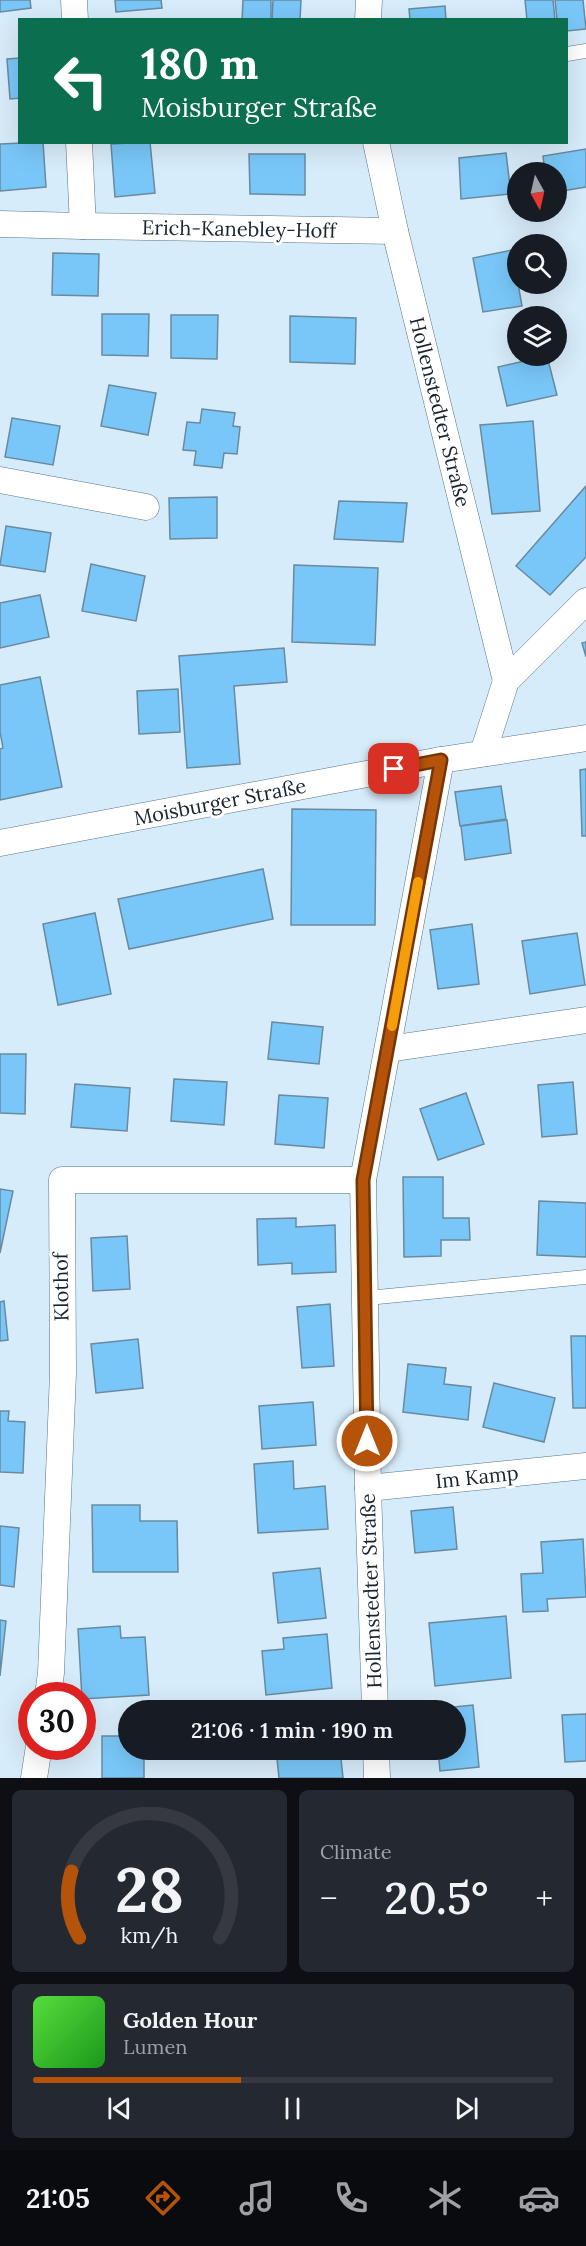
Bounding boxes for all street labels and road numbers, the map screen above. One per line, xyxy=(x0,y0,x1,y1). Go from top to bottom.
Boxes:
street label: Erich-Kanebley-Hoff xyxy=(142,214,337,243)
street label: Hollenstedter Straße xyxy=(405,314,476,510)
street label: Moisburger Straße xyxy=(132,773,308,830)
street label: Klothof xyxy=(47,1251,74,1322)
street label: Im Kamp xyxy=(434,1460,520,1493)
street label: Hollenstedter Straße xyxy=(355,1493,386,1689)

